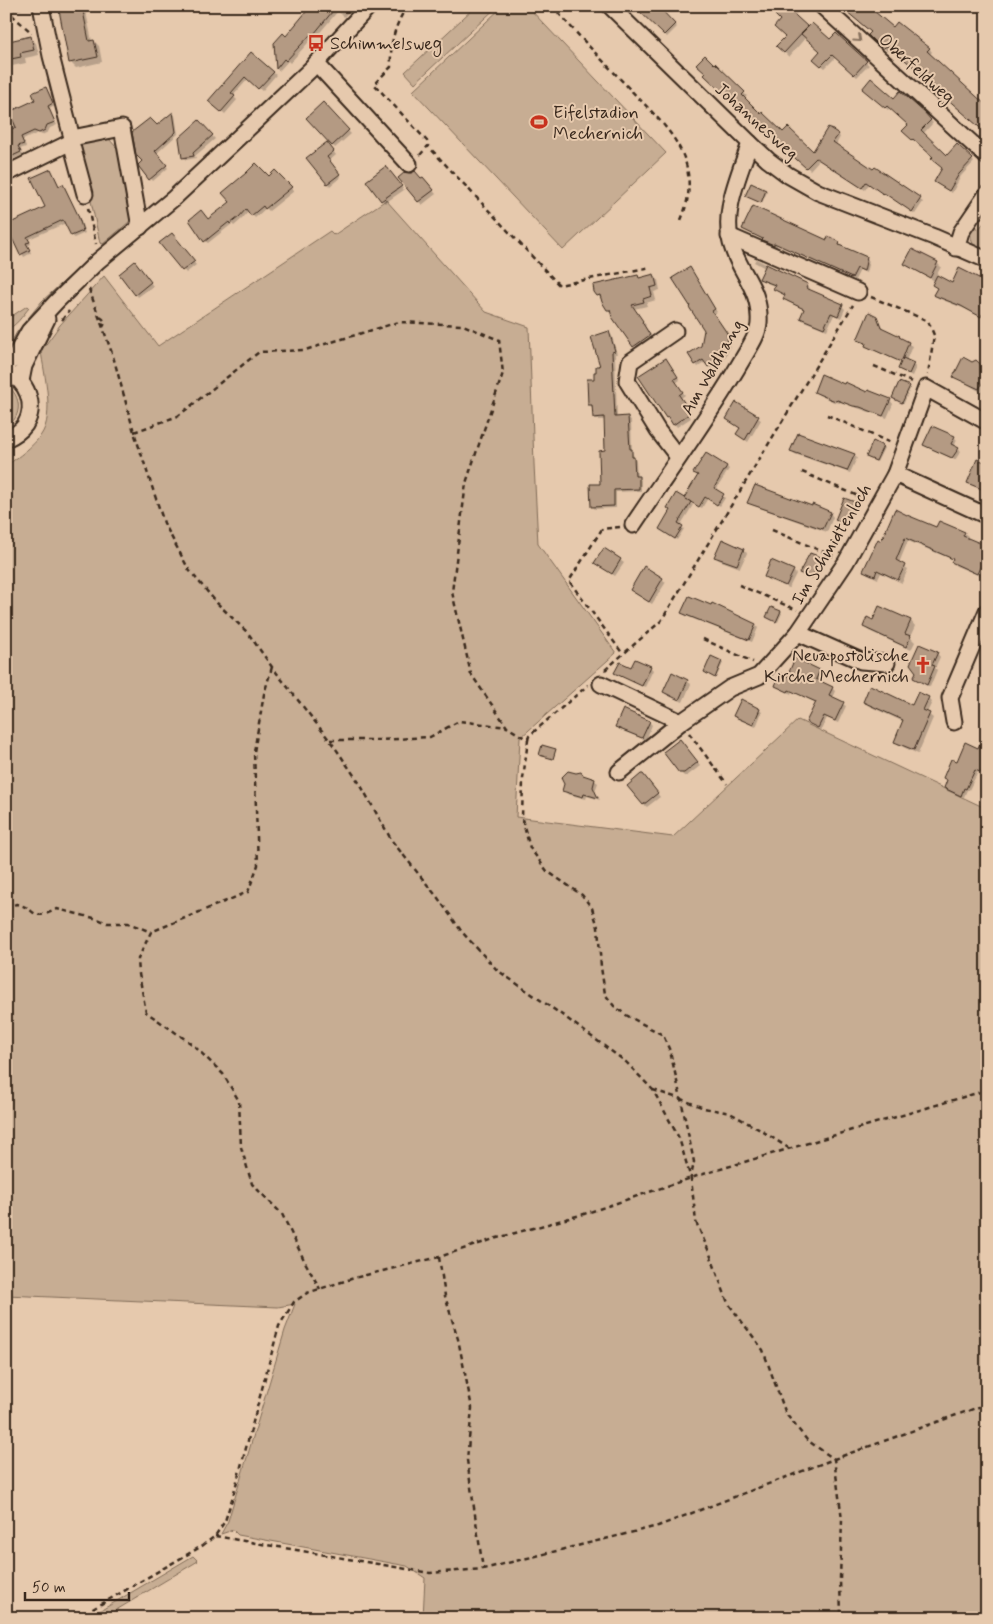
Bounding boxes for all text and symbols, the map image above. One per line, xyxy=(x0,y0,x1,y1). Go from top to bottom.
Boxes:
street label: Oberfeldweg xyxy=(873,28,959,110)
place label: Schimmelsweg xyxy=(330,32,442,57)
bus stop icon: Schimmelsweg xyxy=(306,33,326,53)
one-way arrow xyxy=(852,33,861,42)
street label: Johannesweg xyxy=(709,78,803,166)
place label: Eifelstadion Mechernich xyxy=(553,101,643,146)
sports icon: Eifelstadion Mechernich xyxy=(529,112,549,132)
street label: Am Waldhang xyxy=(676,315,750,420)
street label: Im Schmidtenloch xyxy=(786,479,878,610)
place label: Neuapostolische Kirche Mechernich xyxy=(764,644,909,689)
church icon: Neuapostolische Kirche Mechernich xyxy=(913,655,933,675)
scale bar xyxy=(25,1569,129,1601)
text: 50 m xyxy=(32,1578,66,1598)

